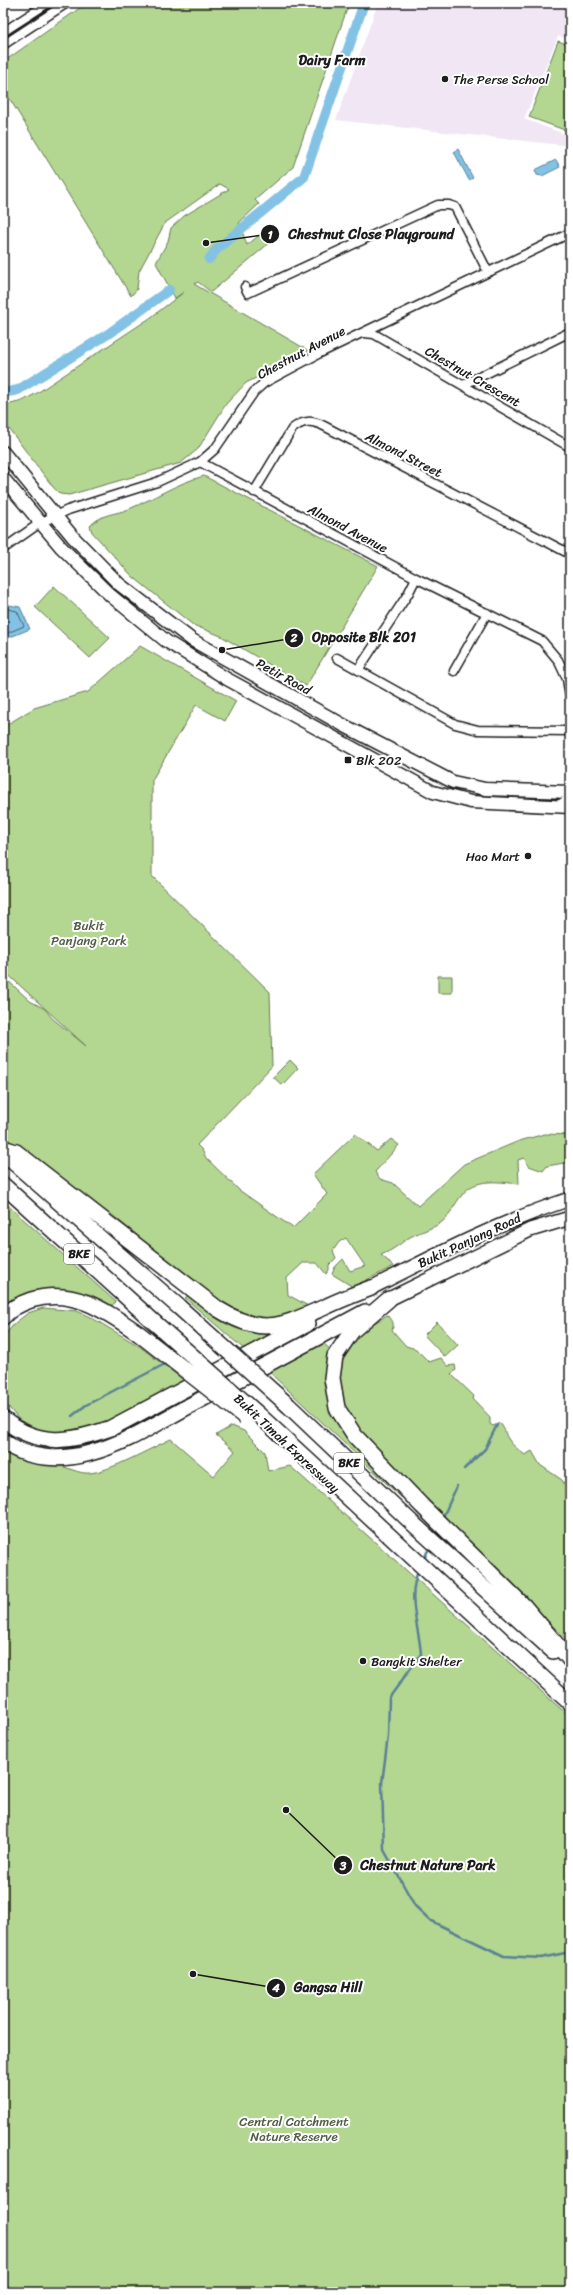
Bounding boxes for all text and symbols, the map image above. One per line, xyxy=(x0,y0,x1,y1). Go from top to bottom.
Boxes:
district label: Dairy Farm xyxy=(298,48,366,73)
place label: The Perse School xyxy=(453,68,549,91)
marker: The Perse School xyxy=(440,74,450,84)
callout: Chestnut Close Playground xyxy=(260,221,462,247)
text: Chestnut Close Playground xyxy=(287,222,455,247)
text: 1 xyxy=(267,224,273,246)
street label: Chestnut Avenue xyxy=(253,319,350,385)
street label: Chestnut Crescent xyxy=(420,340,525,413)
street label: Almond Street xyxy=(360,425,447,484)
street label: Almond Avenue xyxy=(303,497,392,559)
callout: Opposite Blk 201 xyxy=(284,625,424,651)
text: Opposite Blk 201 xyxy=(311,625,416,650)
text: 2 xyxy=(290,627,298,649)
street label: Petir Road xyxy=(252,652,317,702)
place label: Blk 202 xyxy=(356,749,402,772)
marker: Blk 202 xyxy=(343,755,353,765)
place label: Hao Mart xyxy=(466,845,520,868)
marker: Hao Mart xyxy=(523,851,533,861)
park label: Bukit Panjang Park xyxy=(51,914,127,952)
street label: Bukit Panjang Road xyxy=(414,1206,526,1274)
road number: BKE xyxy=(64,1244,94,1264)
street label: Bukit Timah Expressway xyxy=(228,1388,345,1499)
road number: BKE xyxy=(334,1453,364,1473)
place label: Bangkit Shelter xyxy=(371,1650,462,1673)
marker: Bangkit Shelter xyxy=(358,1656,368,1666)
callout: Chestnut Nature Park xyxy=(333,1852,504,1878)
text: Chestnut Nature Park xyxy=(359,1853,496,1878)
text: 3 xyxy=(339,1855,347,1877)
callout: Gangsa Hill xyxy=(266,1975,370,2001)
text: Gangsa Hill xyxy=(293,1975,363,2000)
text: 4 xyxy=(271,1977,280,1999)
park label: Central Catchment Nature Reserve xyxy=(239,2110,349,2148)

